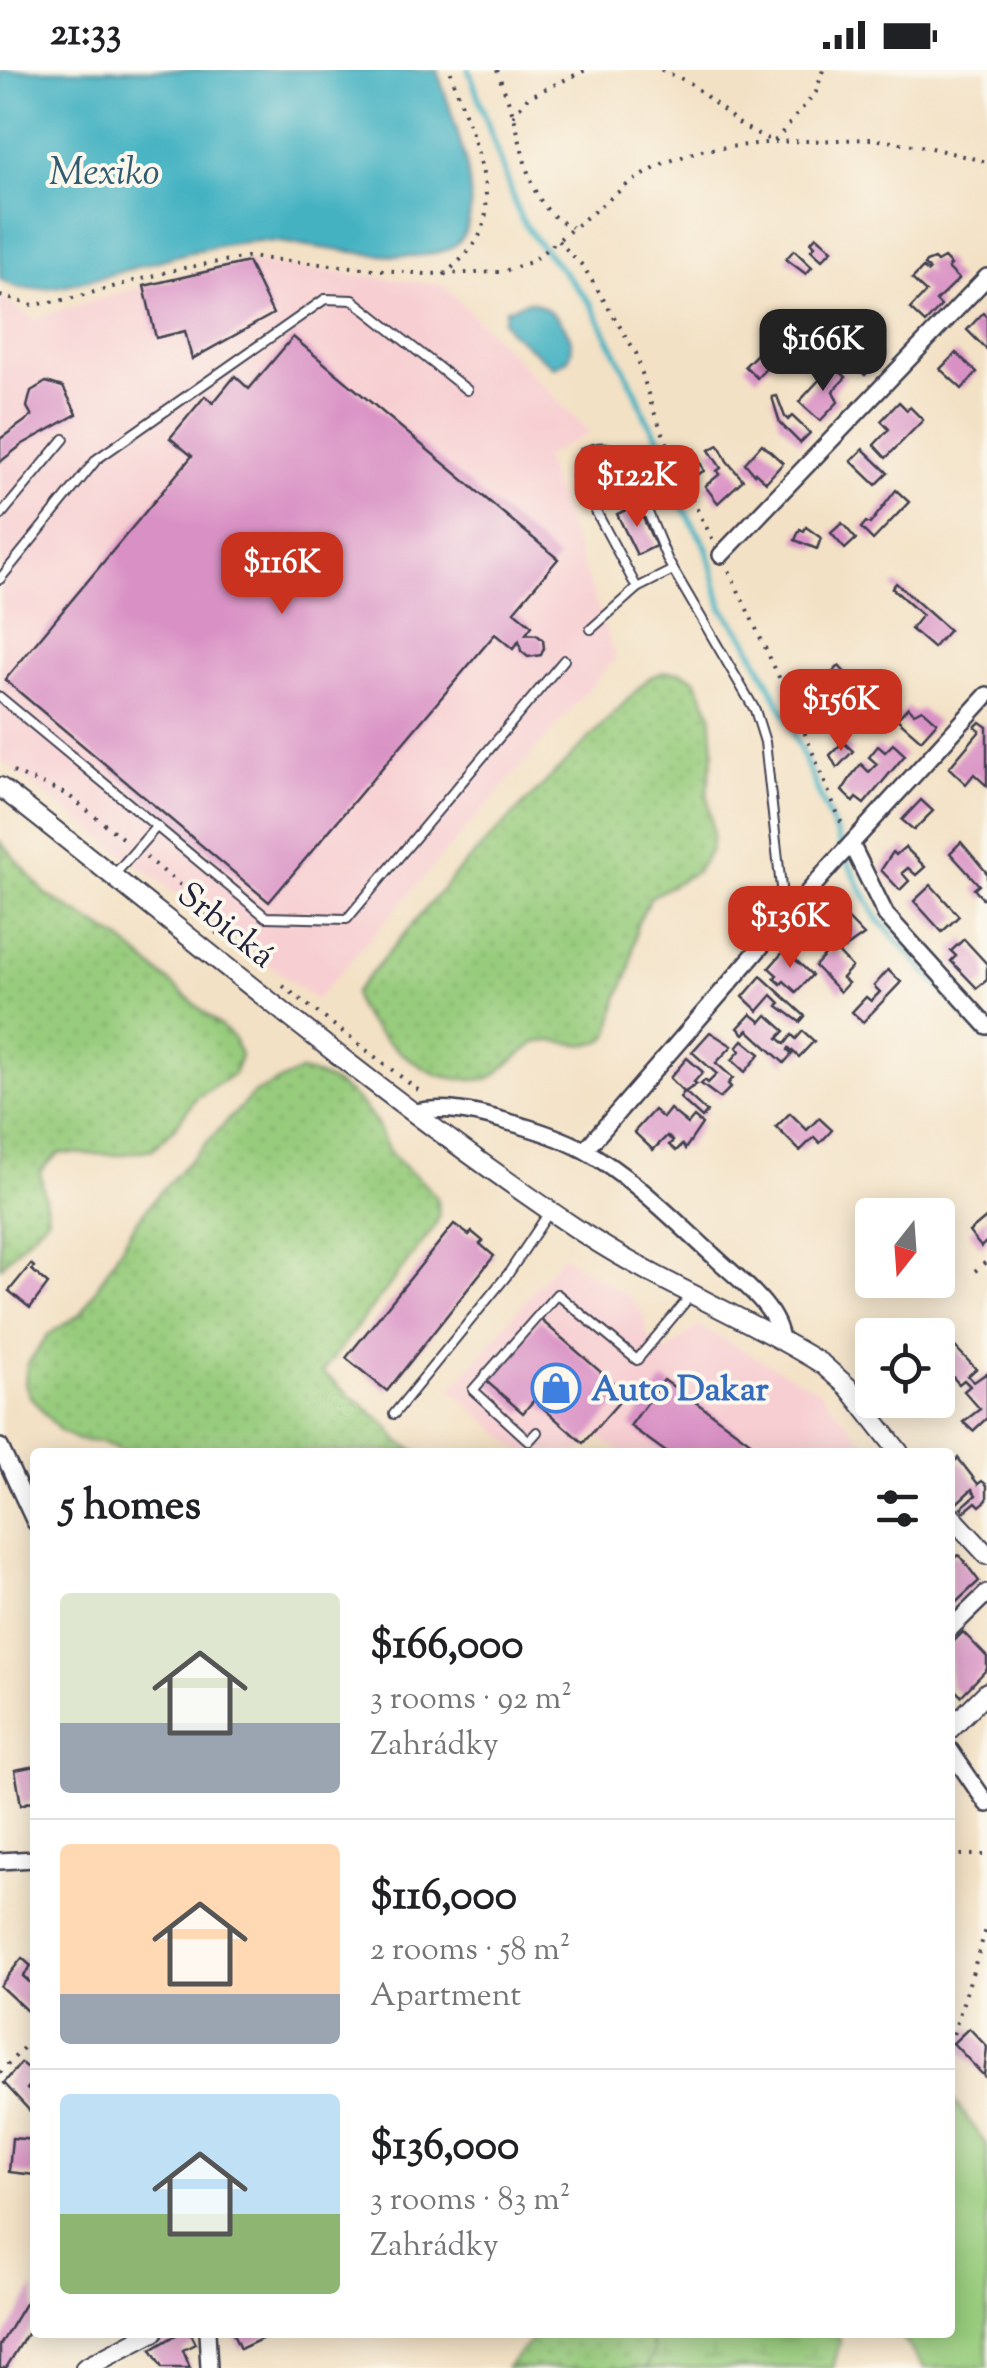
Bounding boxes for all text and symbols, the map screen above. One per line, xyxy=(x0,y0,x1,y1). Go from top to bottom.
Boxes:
text: 21:33 xyxy=(50,8,121,62)
water label: Mexiko xyxy=(49,148,159,202)
pin: $166K xyxy=(753,309,893,394)
text: $166K xyxy=(782,318,864,364)
pin: $122K xyxy=(567,445,707,530)
text: $122K xyxy=(596,454,678,500)
pin: $116K xyxy=(212,532,352,617)
text: $116K xyxy=(243,541,321,587)
pin: $156K xyxy=(771,669,911,754)
text: $156K xyxy=(802,678,880,724)
street label: Srbická xyxy=(165,871,285,982)
pin: $136K xyxy=(720,886,860,971)
text: $136K xyxy=(750,895,830,941)
north arrow xyxy=(855,1198,955,1298)
map controls xyxy=(855,1198,955,1418)
button: locate xyxy=(855,1318,955,1418)
shop icon: Auto Dakar xyxy=(530,1362,582,1414)
place label: Auto Dakar xyxy=(591,1366,770,1417)
text: 5 homes xyxy=(60,1478,201,1538)
icon: filters xyxy=(870,1481,925,1536)
text: $166,000 xyxy=(370,1617,524,1677)
icon: home xyxy=(140,1633,260,1753)
text: 3 rooms · 92 m² xyxy=(370,1677,572,1723)
text: Zahrádky xyxy=(370,1723,499,1769)
text: $116,000 xyxy=(370,1868,517,1928)
icon: home xyxy=(140,1884,260,2004)
text: 2 rooms · 58 m² xyxy=(370,1928,571,1974)
text: Apartment xyxy=(370,1974,521,2020)
text: $136,000 xyxy=(370,2118,519,2178)
icon: home xyxy=(140,2134,260,2254)
text: 3 rooms · 83 m² xyxy=(370,2178,570,2224)
text: Zahrádky xyxy=(370,2224,499,2270)

